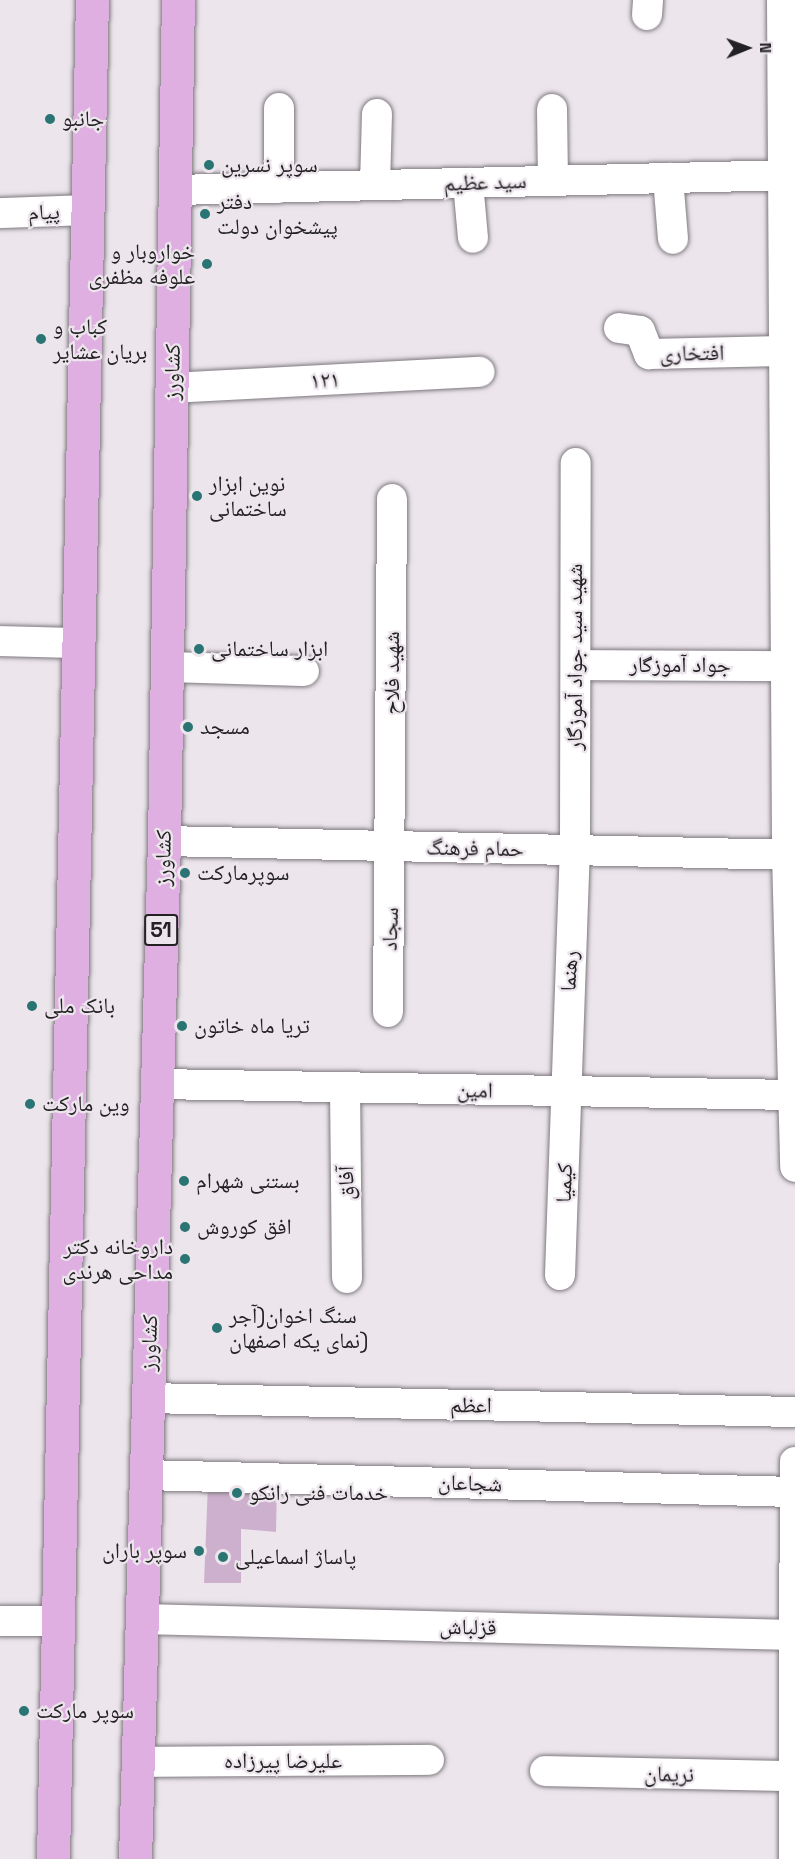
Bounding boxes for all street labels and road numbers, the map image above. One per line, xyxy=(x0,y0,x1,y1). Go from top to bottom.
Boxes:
street label: سید عظیم xyxy=(443,167,527,197)
street label: پیام xyxy=(28,198,60,226)
street label: افتخاری xyxy=(659,339,725,367)
street label: کشاورز xyxy=(158,343,186,401)
street label: ۱۲۱ xyxy=(310,366,340,394)
street label: شهید سید جواد آموزگار xyxy=(562,564,588,750)
street label: شهید فلاح xyxy=(379,631,405,715)
street label: جواد آموزگار xyxy=(629,652,731,678)
street label: کشاورز xyxy=(149,829,177,887)
street label: حمام فرهنگ xyxy=(426,834,524,862)
street label: سجاد xyxy=(376,907,404,951)
road number: 51 xyxy=(143,912,179,948)
street label: رهنما xyxy=(555,950,583,992)
street label: امین xyxy=(457,1076,493,1104)
street label: کیمیا xyxy=(550,1163,578,1203)
street label: آفاق xyxy=(333,1166,359,1200)
street label: کشاورز xyxy=(135,1314,163,1372)
street label: اعظم xyxy=(450,1391,492,1419)
street label: شجاعان xyxy=(437,1469,503,1497)
street label: قزلباش xyxy=(439,1613,497,1641)
street label: علیرضا پیرزاده xyxy=(224,1748,342,1774)
street label: نریمان xyxy=(644,1760,694,1788)

